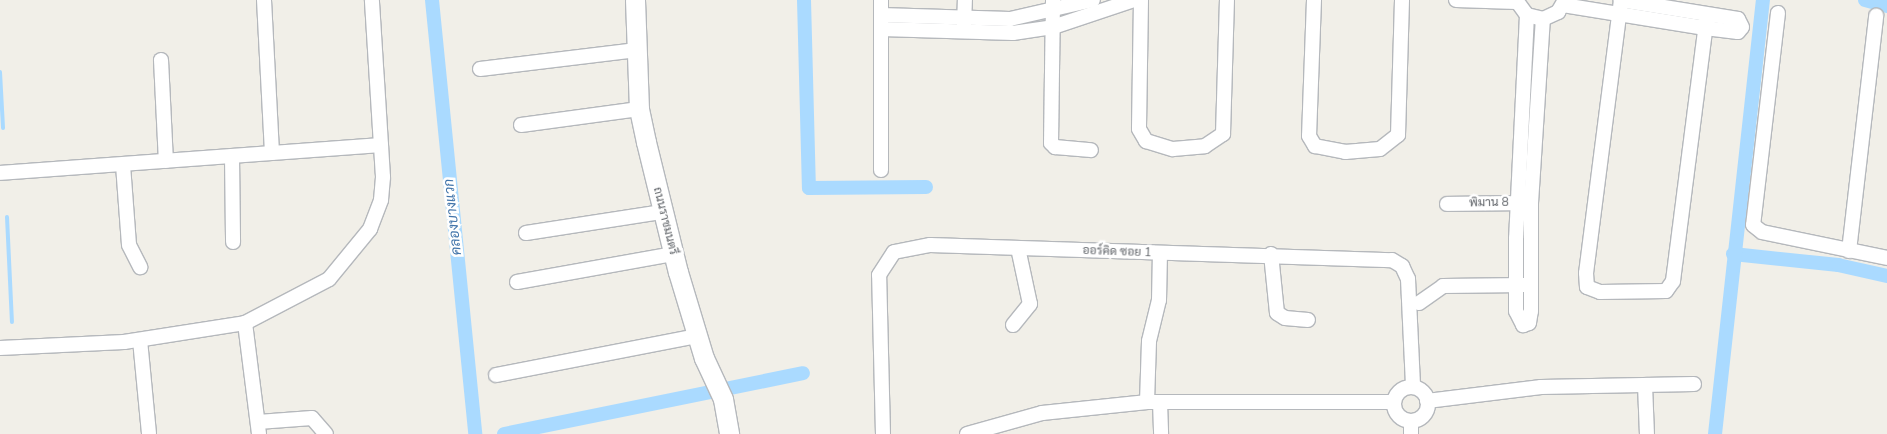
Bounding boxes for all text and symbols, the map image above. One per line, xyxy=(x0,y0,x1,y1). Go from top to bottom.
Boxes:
water label: คลองบางแวก xyxy=(441,178,465,256)
street label: ถนนราชมนตรี xyxy=(650,186,680,256)
street label: พิมาน 8 xyxy=(1469,195,1509,211)
street label: ออร์คิด ซอย 1 xyxy=(1082,244,1152,260)

